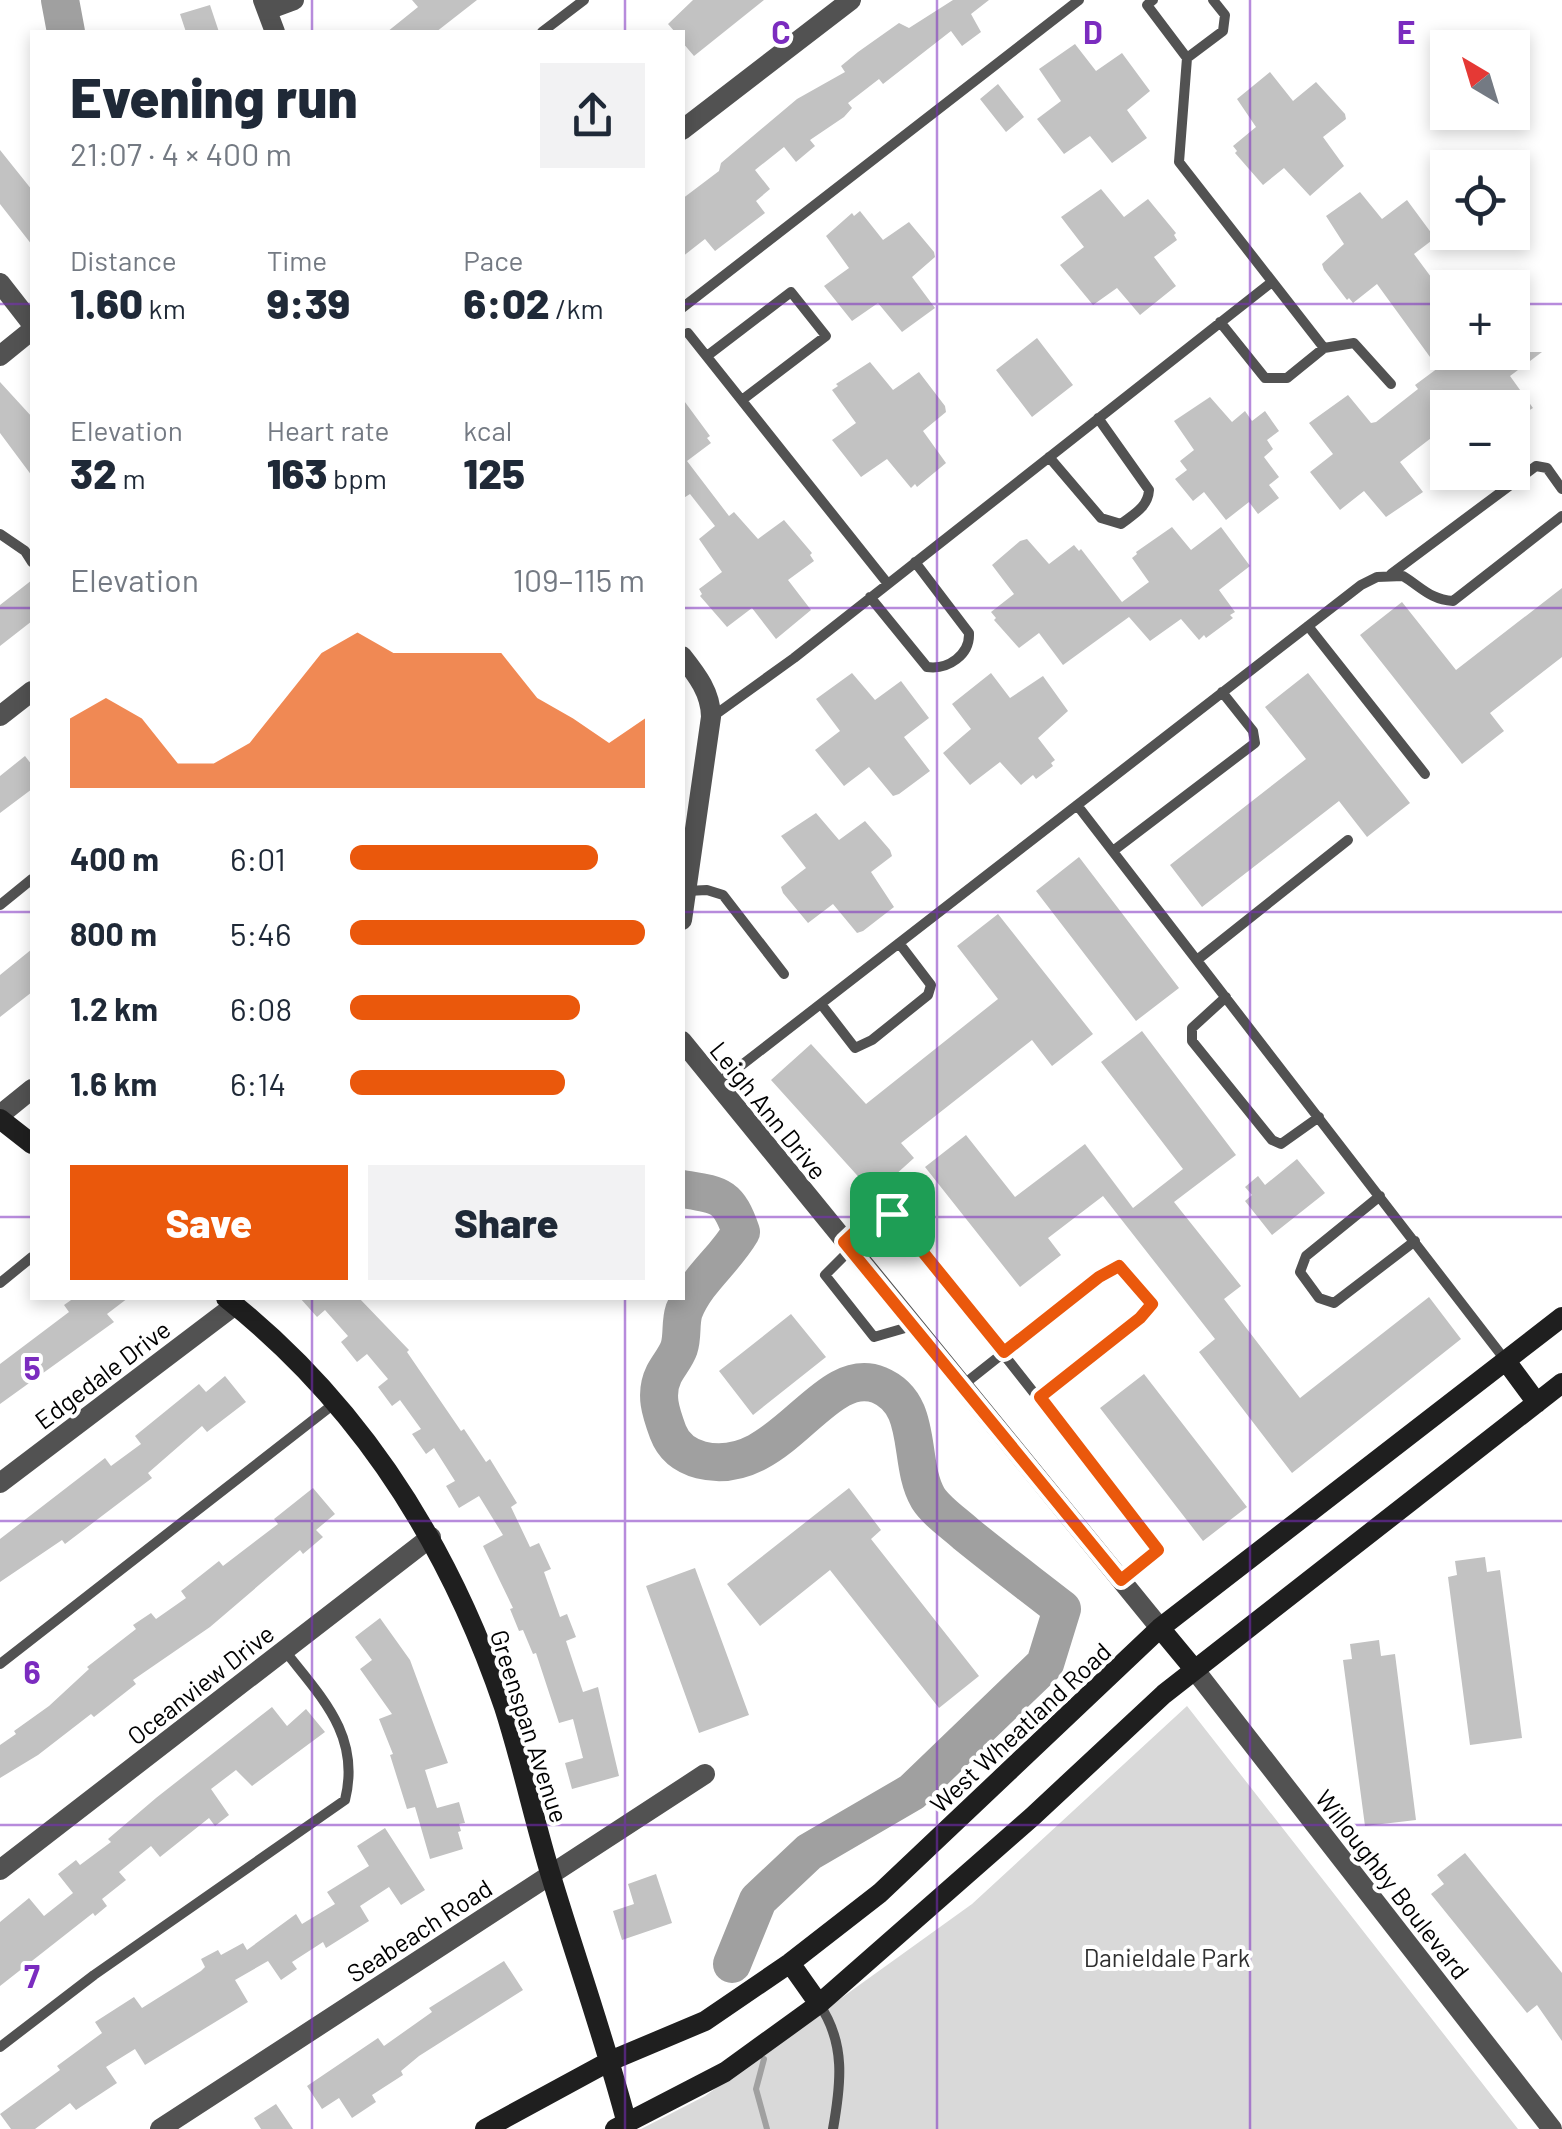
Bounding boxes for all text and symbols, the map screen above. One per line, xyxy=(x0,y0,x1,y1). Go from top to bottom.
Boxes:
text: C xyxy=(771,12,791,50)
text: D xyxy=(1083,12,1103,50)
text: E xyxy=(1397,12,1415,50)
north arrow xyxy=(1430,30,1530,130)
map controls xyxy=(1430,30,1530,490)
text: Evening run xyxy=(70,63,358,129)
button: share xyxy=(540,63,645,168)
text: 21:07 · 4 × 400 m xyxy=(70,134,292,172)
button: locate xyxy=(1430,150,1530,250)
text: Distance xyxy=(70,243,177,277)
text: Time xyxy=(267,243,327,277)
text: Pace xyxy=(463,243,524,277)
button: + xyxy=(1430,270,1530,370)
text: 1.60 xyxy=(70,277,143,327)
text: 9:39 xyxy=(267,277,350,327)
text: 6:02 xyxy=(463,277,550,327)
text: km xyxy=(143,291,186,325)
text: /km xyxy=(550,291,604,325)
button: − xyxy=(1430,390,1530,490)
text: Elevation xyxy=(70,413,183,447)
text: Heart rate xyxy=(267,413,389,447)
text: kcal xyxy=(463,413,512,447)
text: 32 xyxy=(70,447,117,497)
text: 163 xyxy=(267,447,327,497)
text: 125 xyxy=(463,447,525,497)
text: m xyxy=(117,461,146,495)
text: bpm xyxy=(327,461,387,495)
text: Elevation xyxy=(70,560,199,598)
text: 109–115 m xyxy=(513,560,645,598)
text: 400 m xyxy=(70,839,159,877)
text: 6:01 xyxy=(230,839,286,877)
text: 800 m xyxy=(70,914,157,952)
text: 5:46 xyxy=(230,914,291,952)
text: 1.2 km xyxy=(70,989,158,1027)
text: 6:08 xyxy=(230,989,292,1027)
street label: Leigh Ann Drive xyxy=(704,1035,834,1185)
text: 1.6 km xyxy=(70,1064,157,1102)
text: 6:14 xyxy=(230,1064,286,1102)
button: Save xyxy=(70,1165,348,1280)
button: Share xyxy=(368,1165,645,1280)
pin xyxy=(850,1172,935,1257)
icon: arrive xyxy=(865,1187,920,1242)
street label: Edgedale Drive xyxy=(28,1313,176,1435)
text: 5 xyxy=(23,1348,41,1386)
street label: Oceanview Drive xyxy=(121,1617,279,1751)
street label: Greenspan Avenue xyxy=(485,1626,575,1826)
street label: West Wheatland Road xyxy=(924,1636,1116,1818)
text: 6 xyxy=(23,1652,41,1690)
street label: Willoughby Boulevard xyxy=(1310,1783,1476,1985)
street label: Seabeach Road xyxy=(341,1872,497,1988)
park label: Danieldale Park xyxy=(1084,1942,1250,1972)
text: 7 xyxy=(24,1956,40,1994)

